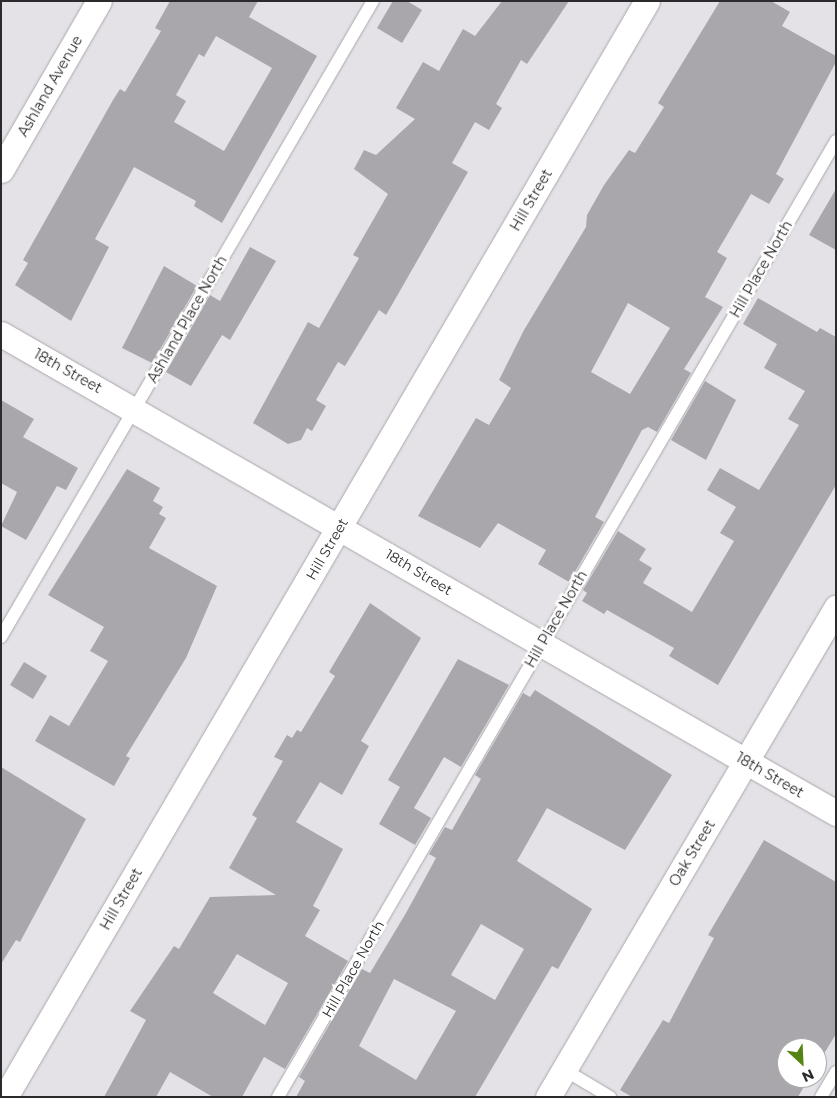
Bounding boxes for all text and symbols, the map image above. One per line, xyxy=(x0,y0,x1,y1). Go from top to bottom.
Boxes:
street label: Ashland Avenue xyxy=(14,33,86,139)
street label: Hill Street xyxy=(507,166,555,234)
street label: Hill Place North xyxy=(726,217,796,321)
street label: Ashland Place North xyxy=(144,252,230,386)
street label: 18th Street xyxy=(31,345,105,397)
street label: Hill Street xyxy=(303,515,351,583)
street label: 18th Street xyxy=(382,545,456,599)
street label: Hill Place North xyxy=(521,567,591,671)
street label: 18th Street xyxy=(733,749,807,801)
street label: Oak Street xyxy=(666,817,718,889)
street label: Hill Street xyxy=(97,865,145,933)
street label: Hill Place North xyxy=(318,917,388,1021)
north arrow xyxy=(777,1038,827,1088)
text: N xyxy=(799,1065,817,1086)

